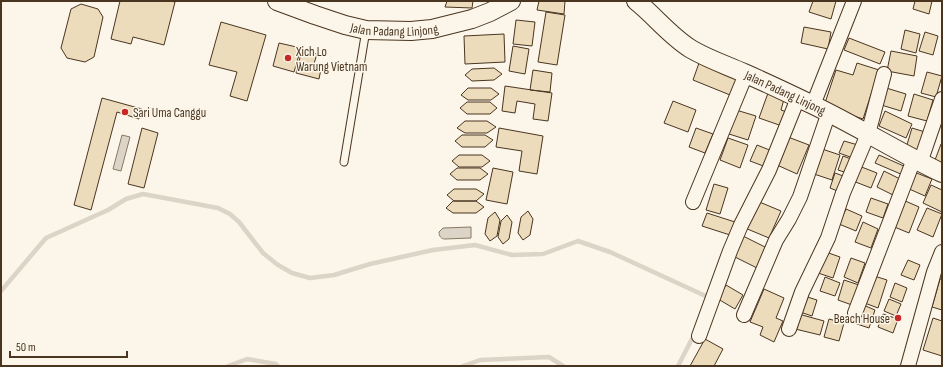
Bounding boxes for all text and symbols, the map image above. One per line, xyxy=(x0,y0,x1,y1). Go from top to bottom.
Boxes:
street label: Jalan Padang Linjong xyxy=(348,19,440,40)
place label: Xich Lo Warung Vietnam xyxy=(295,44,367,75)
marker: Xich Lo Warung Vietnam xyxy=(283,53,293,63)
street label: Jalan Padang Linjong xyxy=(741,67,828,119)
place label: Sari Uma Canggu xyxy=(133,105,206,121)
marker: Sari Uma Canggu xyxy=(120,107,130,117)
place label: Beach House xyxy=(834,311,890,327)
marker: Beach House xyxy=(893,313,903,323)
scale bar xyxy=(10,333,127,359)
text: 50 m xyxy=(16,340,36,355)

